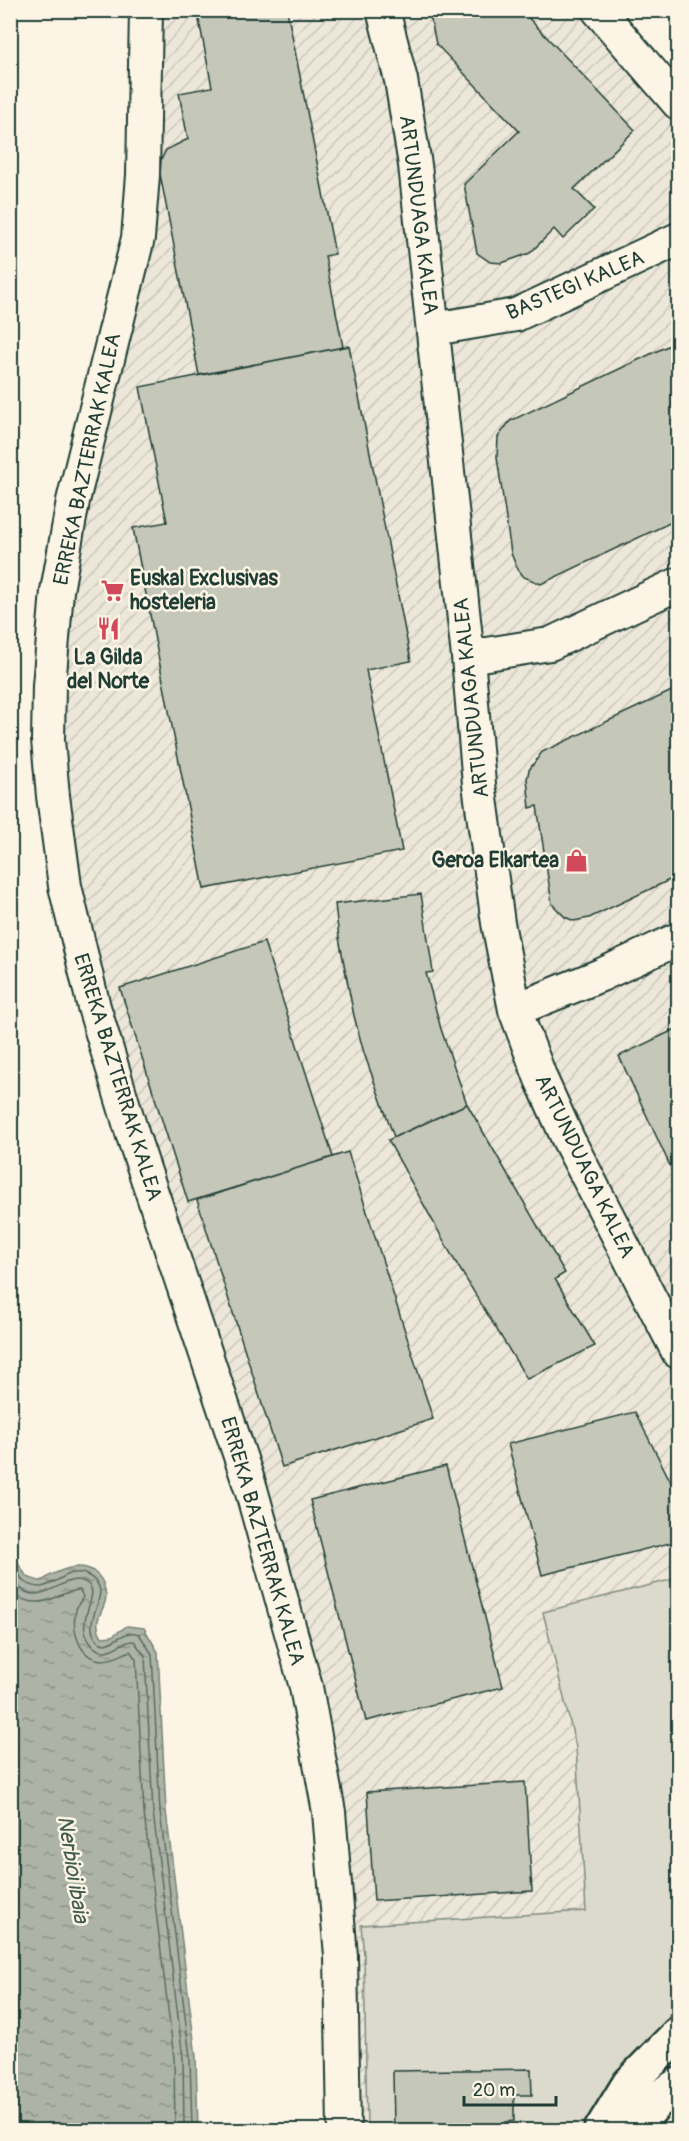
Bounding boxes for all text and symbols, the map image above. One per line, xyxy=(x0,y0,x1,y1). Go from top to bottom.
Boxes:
street label: ARTUNDUAGA KALEA xyxy=(393,114,444,316)
street label: BASTEGI KALEA xyxy=(502,244,648,327)
street label: ERREKA BAZTERRAK KALEA xyxy=(48,330,127,588)
place label: Euskal Exclusivas hosteleria xyxy=(130,565,279,616)
supermarket icon: Euskal Exclusivas hosteleria xyxy=(99,577,125,603)
street label: ARTUNDUAGA KALEA xyxy=(448,597,495,799)
restaurant icon: La Gilda del Norte xyxy=(95,616,121,642)
place label: La Gilda del Norte xyxy=(67,644,150,695)
place label: Geroa Elkartea xyxy=(432,847,559,874)
shop icon: Geroa Elkartea xyxy=(564,847,590,873)
street label: ERREKA BAZTERRAK KALEA xyxy=(67,950,168,1204)
street label: ARTUNDUAGA KALEA xyxy=(528,1070,641,1262)
street label: ERREKA BAZTERRAK KALEA xyxy=(214,1414,311,1669)
water label: Nerbioi ibaia xyxy=(51,1814,96,1926)
scale bar xyxy=(464,2069,556,2107)
text: 20 m xyxy=(473,2079,515,2102)

